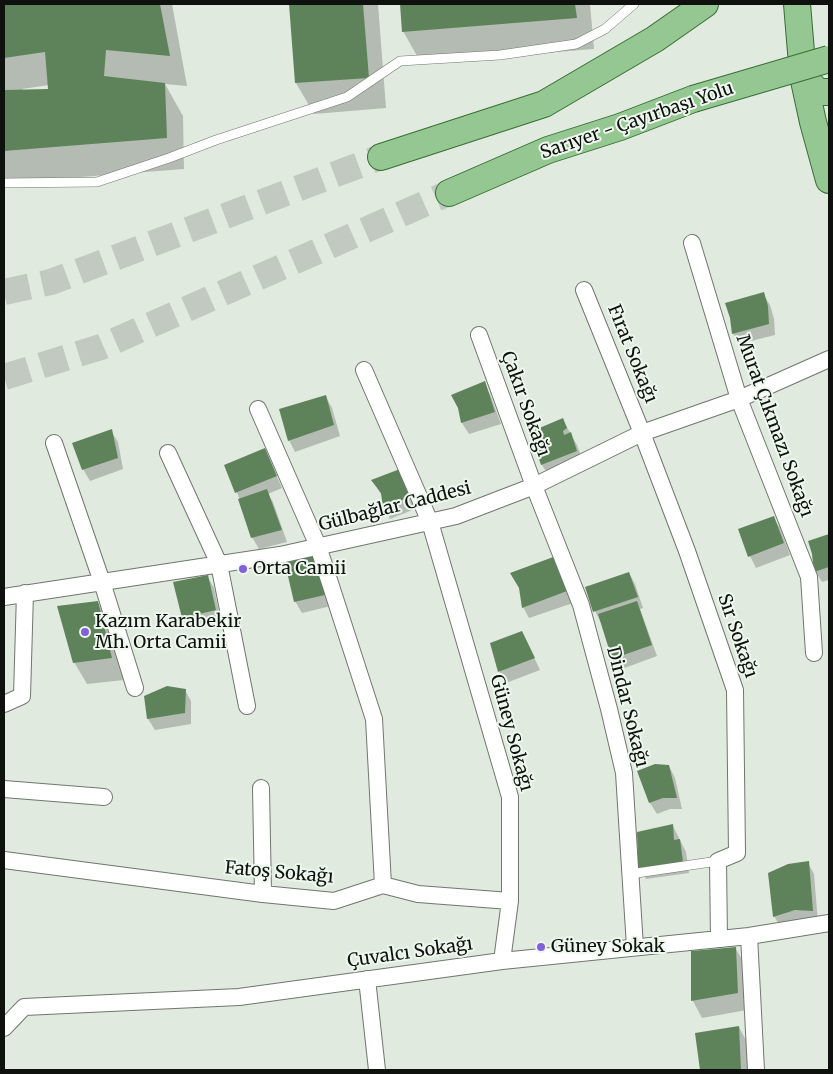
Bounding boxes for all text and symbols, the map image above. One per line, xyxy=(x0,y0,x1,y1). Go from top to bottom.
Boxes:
street label: Sarıyer - Çayırbaşı Yolu xyxy=(538,78,736,164)
street label: Fırat Sokağı xyxy=(602,302,662,406)
street label: Murat Çıkmazı Sokağı xyxy=(731,332,817,520)
street label: Çakır Sokağı xyxy=(496,348,554,460)
street label: Gülbağlar Caddesi xyxy=(317,478,473,536)
place label: Orta Camii xyxy=(253,558,346,580)
marker: Orta Camii xyxy=(237,563,249,575)
street label: Sır Sokağı xyxy=(713,591,761,681)
place label: Kazım Karabekir Mh. Orta Camii xyxy=(95,611,241,654)
marker: Kazım Karabekir Mh. Orta Camii xyxy=(79,626,91,638)
street label: Dindar Sokağı xyxy=(602,644,652,770)
street label: Güney Sokağı xyxy=(485,672,537,794)
street label: Fatoş Sokağı xyxy=(224,857,334,889)
street label: Çuvalcı Sokağı xyxy=(346,934,474,972)
place label: Güney Sokak xyxy=(551,936,665,958)
marker: Güney Sokak xyxy=(535,941,547,953)

